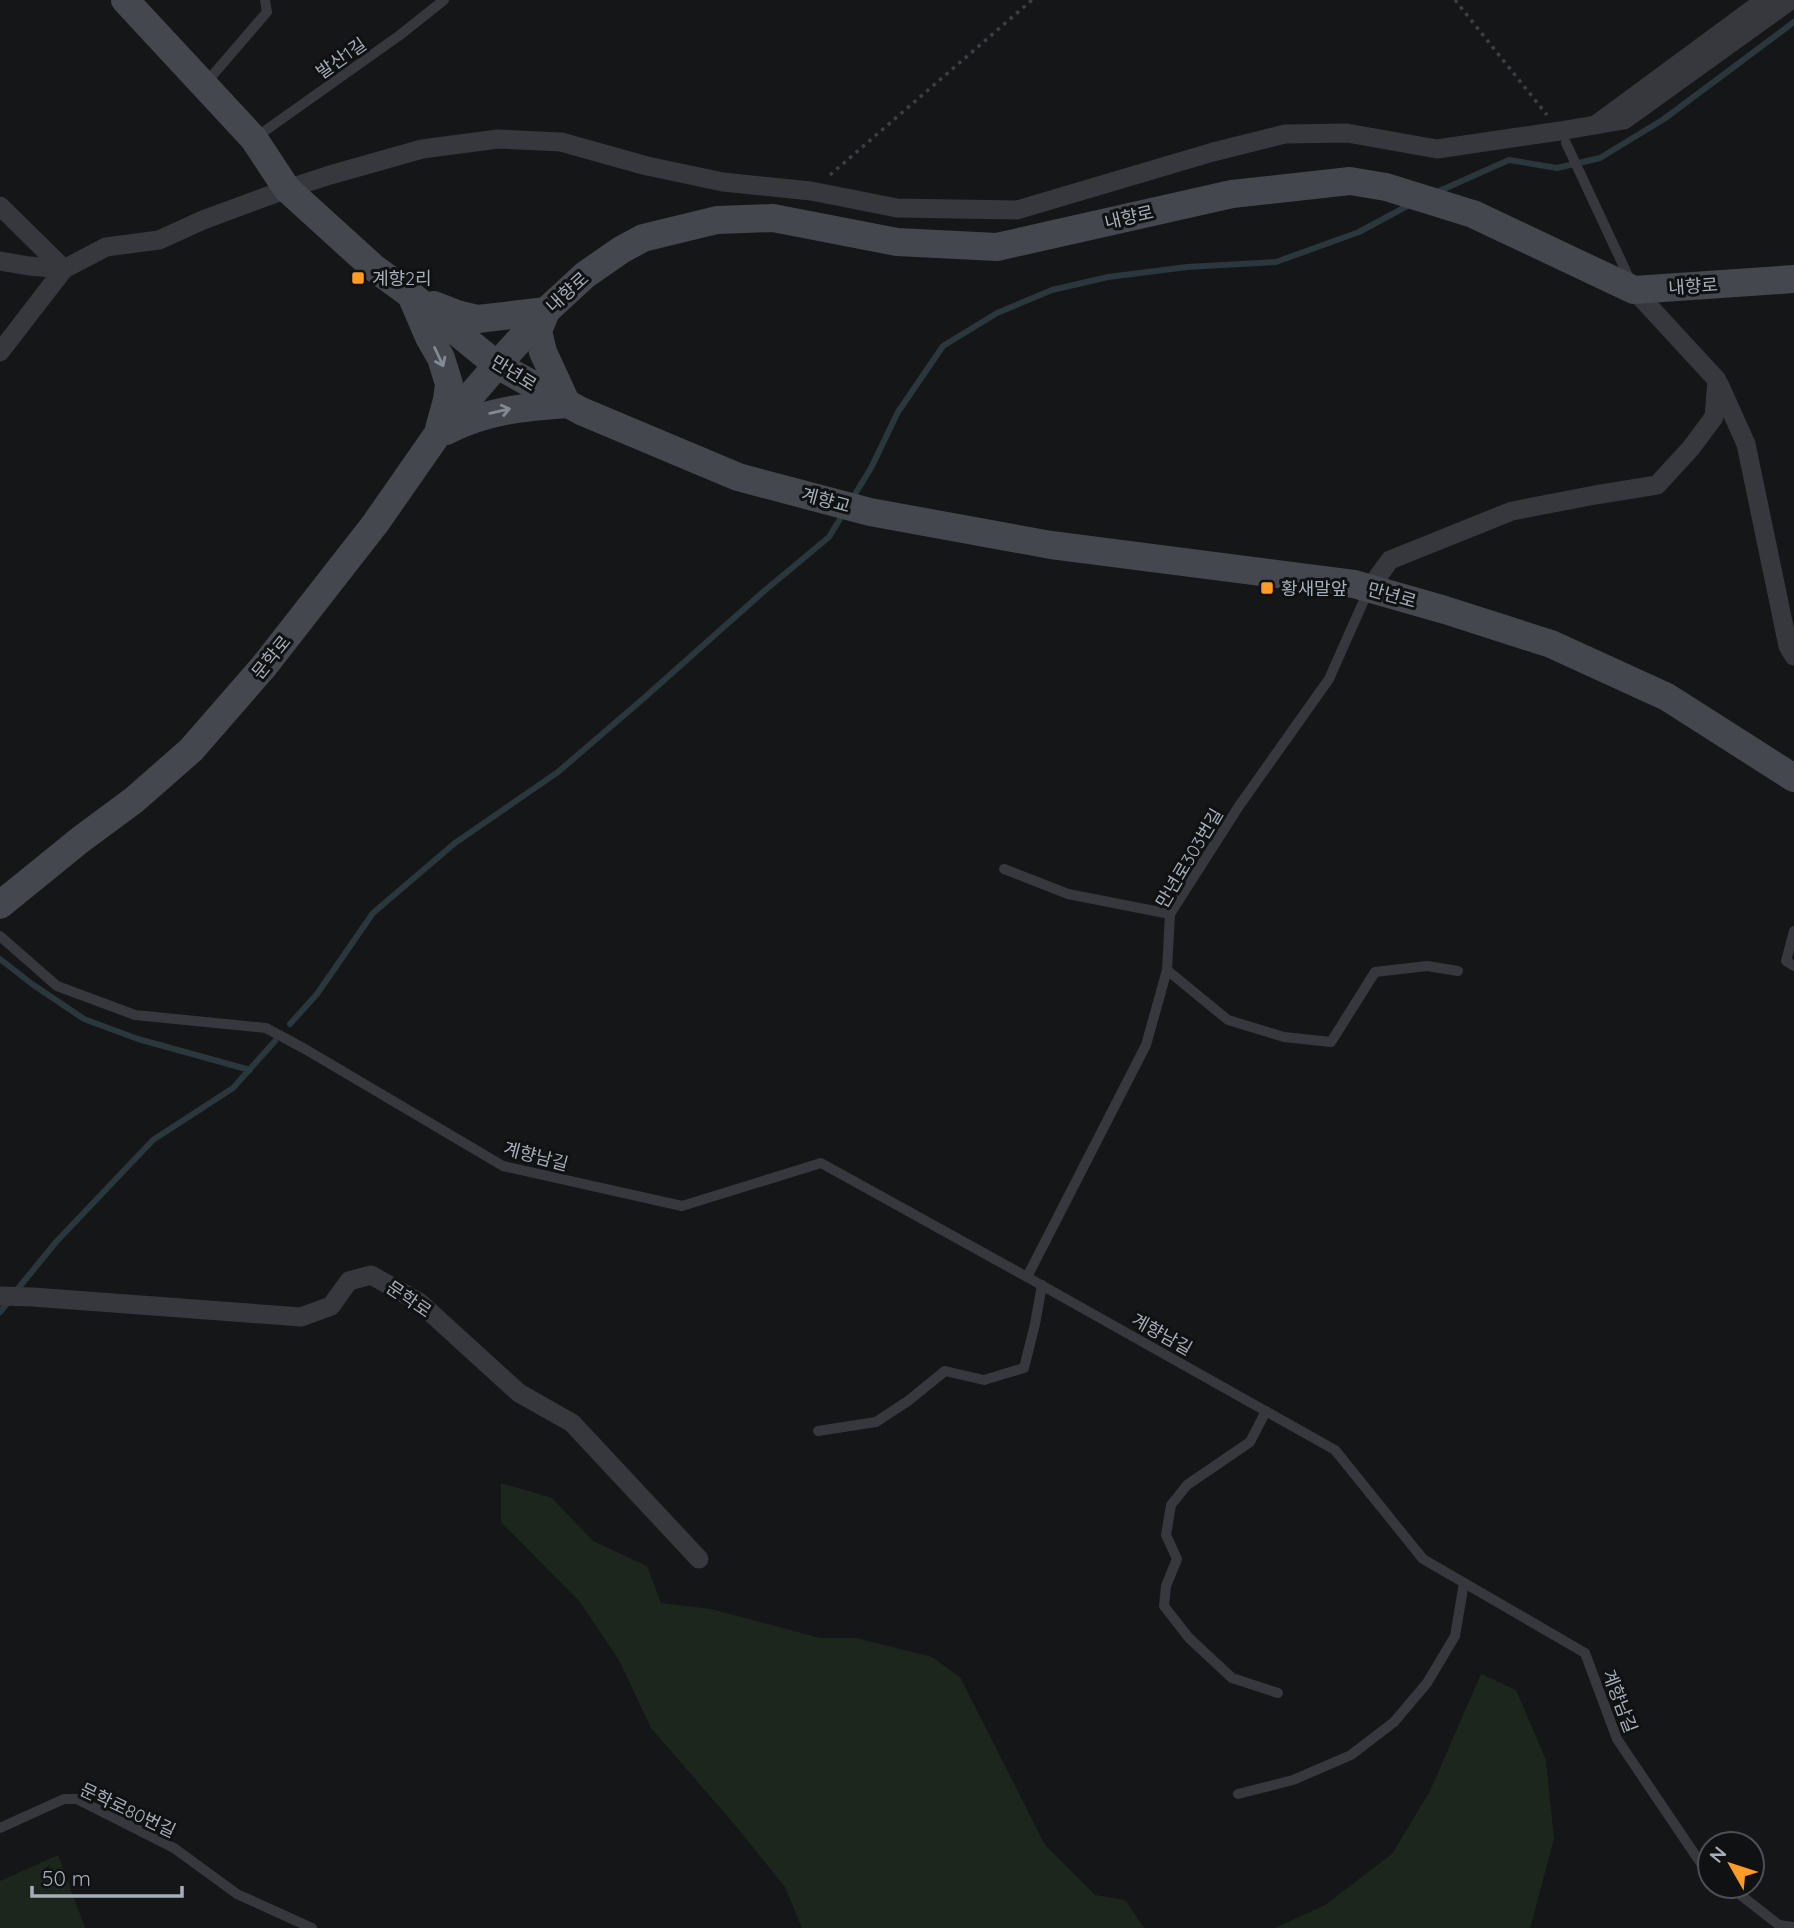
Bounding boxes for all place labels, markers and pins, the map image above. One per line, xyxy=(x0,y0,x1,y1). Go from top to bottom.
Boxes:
place label: 계향2리 xyxy=(372,267,432,290)
marker: 계향2리 xyxy=(350,270,366,286)
place label: 황새말앞 xyxy=(1281,577,1347,600)
marker: 황새말앞 xyxy=(1259,580,1275,596)

